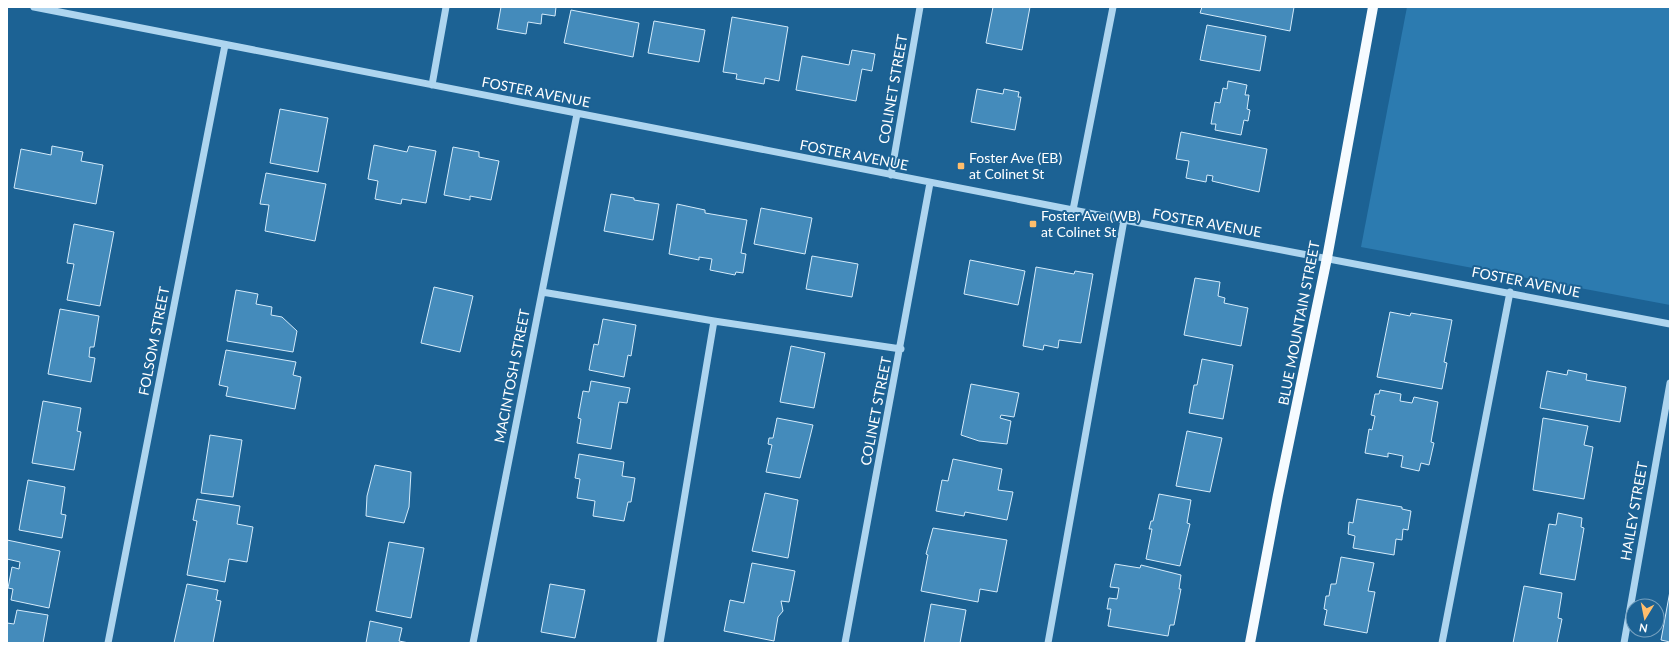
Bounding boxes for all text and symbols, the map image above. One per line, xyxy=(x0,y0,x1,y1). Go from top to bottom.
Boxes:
street label: COLINET STREET xyxy=(875,32,911,145)
street label: FOSTER AVENUE xyxy=(480,73,592,110)
street label: FOSTER AVENUE xyxy=(798,136,910,173)
place label: Foster Ave (EB) at Colinet St xyxy=(969,149,1062,182)
marker: Foster Ave (EB) at Colinet St xyxy=(956,161,966,171)
street label: FOSTER AVENUE xyxy=(1151,205,1263,240)
place label: Foster Ave (WB) at Colinet St xyxy=(1041,207,1141,240)
marker: Foster Ave (WB) at Colinet St xyxy=(1028,219,1038,229)
street label: BLUE MOUNTAIN STREET xyxy=(1274,239,1323,407)
street label: FOSTER AVENUE xyxy=(1470,263,1582,300)
street label: FOLSOM STREET xyxy=(135,284,173,397)
street label: MACINTOSH STREET xyxy=(490,307,533,444)
street label: COLINET STREET xyxy=(857,354,895,467)
street label: HAILEY STREET xyxy=(1616,459,1651,562)
north arrow xyxy=(1625,598,1665,638)
text: N xyxy=(1638,621,1648,635)

